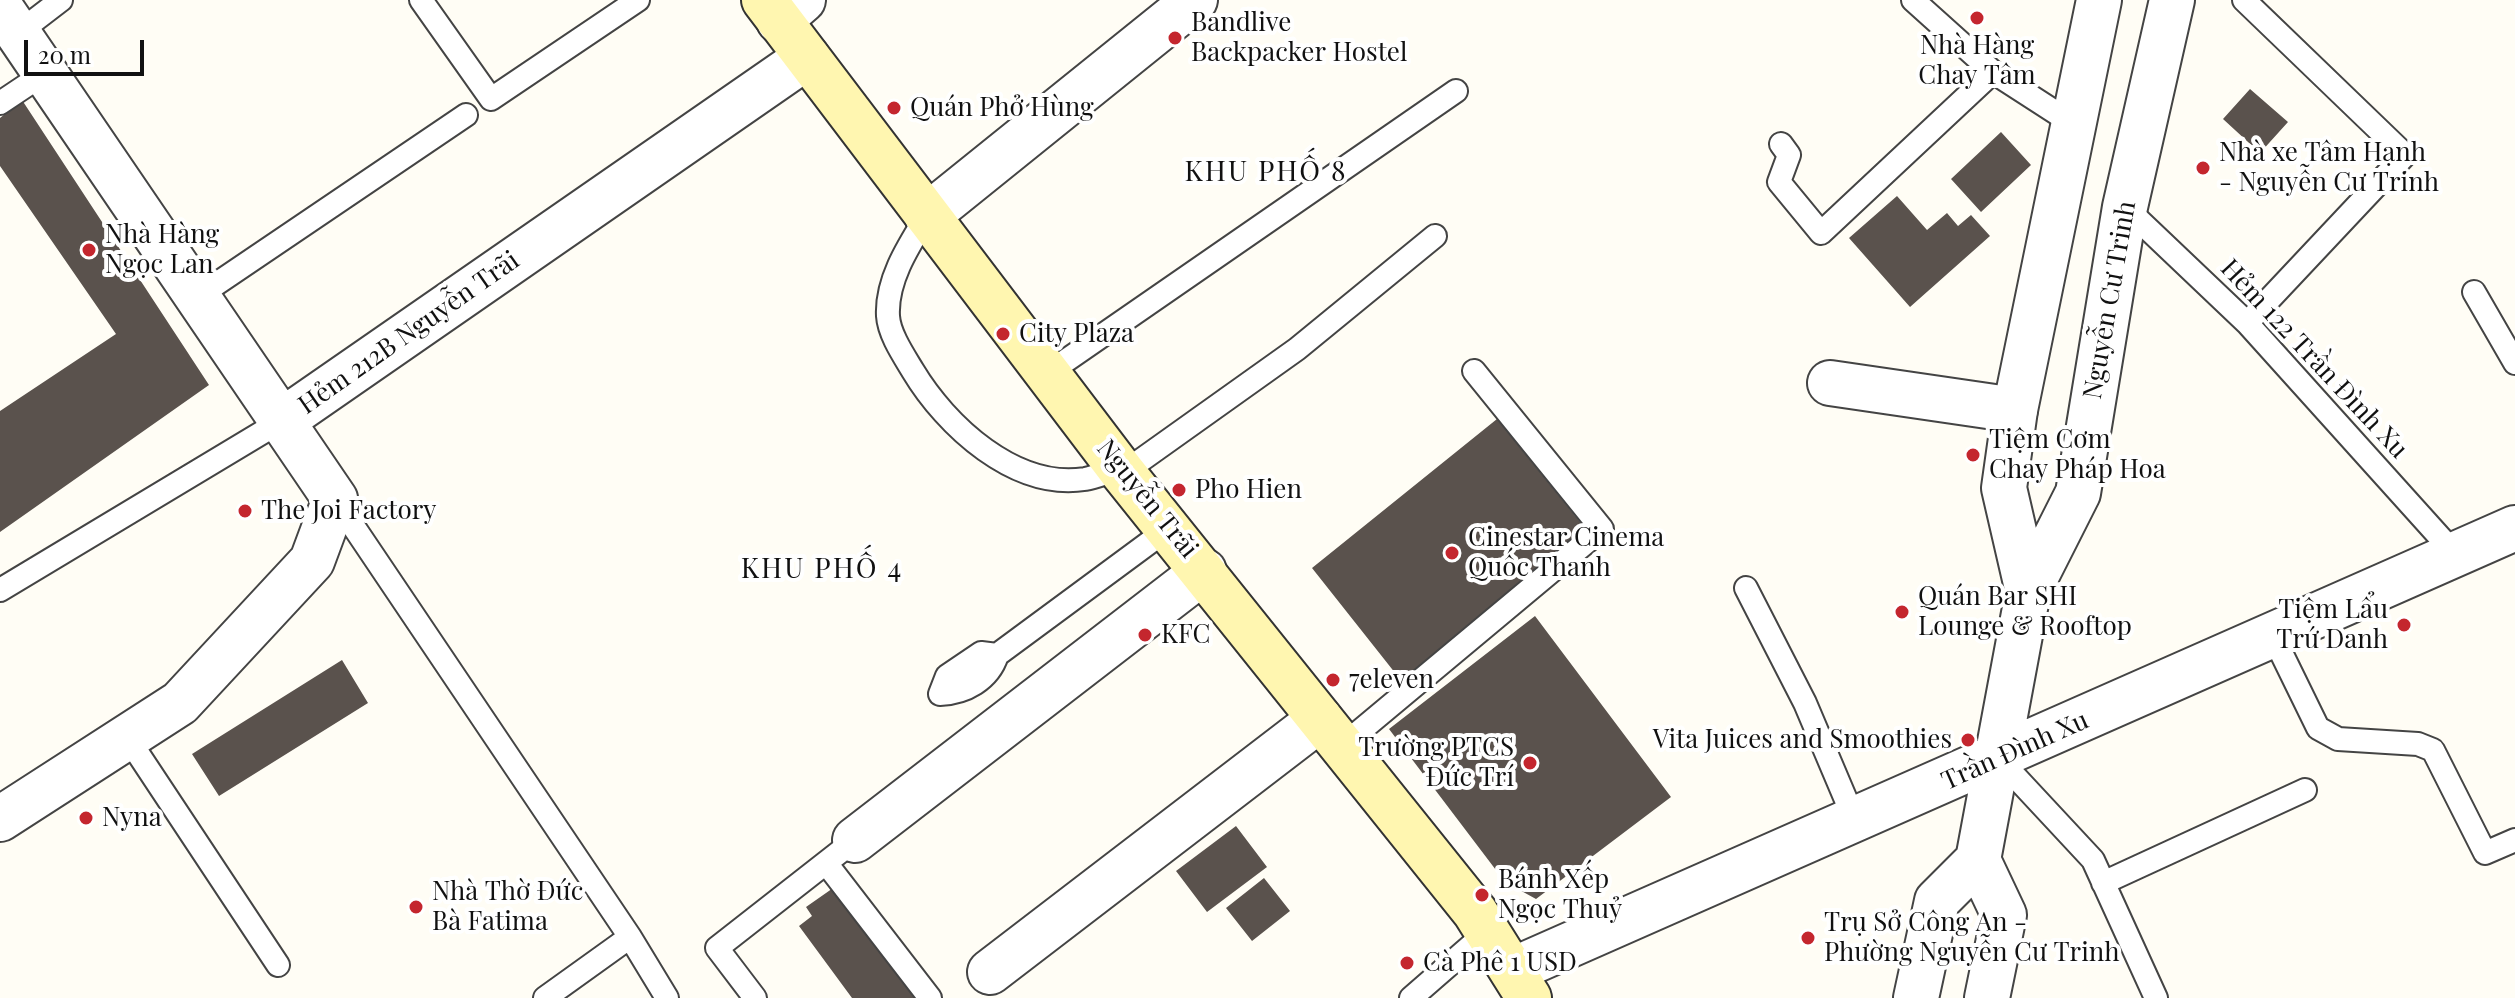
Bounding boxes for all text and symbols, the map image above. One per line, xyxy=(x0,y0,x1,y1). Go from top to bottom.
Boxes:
place label: Bandlive Backpacker Hostel xyxy=(1191,7,1407,68)
marker: Nhà Hàng Chay Tâm xyxy=(1968,9,1986,27)
scale bar xyxy=(28,24,148,74)
marker: Bandlive Backpacker Hostel xyxy=(1166,29,1184,47)
place label: Nhà Hàng Chay Tâm xyxy=(1918,30,2036,92)
text: 20 m xyxy=(38,38,91,70)
place label: Quán Phở Hùng xyxy=(910,92,1094,124)
marker: Quán Phở Hùng xyxy=(885,99,903,117)
place label: Nhà xe Tâm Hạnh - Nguyễn Cư Trinh xyxy=(2219,137,2439,198)
district label: KHU PHỐ 8 xyxy=(1184,155,1348,189)
marker: Nhà xe Tâm Hạnh - Nguyễn Cư Trinh xyxy=(2194,159,2212,177)
street label: Nguyễn Cư Trinh xyxy=(2077,199,2143,401)
place label: Nhà Hàng Ngọc Lan xyxy=(105,219,219,280)
marker: Nhà Hàng Ngọc Lan xyxy=(80,241,98,259)
street label: Hẻm 212B Nguyễn Trãi xyxy=(293,245,525,421)
street label: Hẻm 122 Trần Ðình Xu xyxy=(2214,253,2414,465)
place label: City Plaza xyxy=(1019,318,1134,350)
marker: City Plaza xyxy=(994,325,1012,343)
place label: Tiệm Cơm Chay Pháp Hoa xyxy=(1989,424,2166,486)
street label: Nguyễn Trãi xyxy=(1090,434,1204,564)
marker: Tiệm Cơm Chay Pháp Hoa xyxy=(1964,446,1982,464)
place label: Pho Hien xyxy=(1195,474,1302,506)
marker: Pho Hien xyxy=(1170,481,1188,499)
place label: The Joi Factory xyxy=(261,495,436,527)
marker: The Joi Factory xyxy=(236,502,254,520)
place label: Cinestar Cinema Quốc Thanh xyxy=(1468,522,1664,584)
marker: Cinestar Cinema Quốc Thanh xyxy=(1443,544,1461,562)
district label: KHU PHỐ 4 xyxy=(741,552,903,586)
place label: Quán Bar SHI Lounge & Rooftop xyxy=(1918,581,2132,642)
place label: Tiệm Lẩu Trứ Danh xyxy=(2276,594,2388,656)
marker: Quán Bar SHI Lounge & Rooftop xyxy=(1893,603,1911,621)
marker: Tiệm Lẩu Trứ Danh xyxy=(2395,616,2413,634)
place label: KFC xyxy=(1161,619,1210,651)
marker: KFC xyxy=(1136,626,1154,644)
place label: 7eleven xyxy=(1349,664,1434,696)
marker: 7eleven xyxy=(1324,671,1342,689)
street label: Trần Ðình Xu xyxy=(1937,705,2093,797)
place label: Vita Juices and Smoothies xyxy=(1653,724,1952,756)
marker: Vita Juices and Smoothies xyxy=(1959,731,1977,749)
place label: Trường PTCS Đức Trí xyxy=(1358,732,1514,794)
marker: Trường PTCS Đức Trí xyxy=(1521,754,1539,772)
place label: Nyna xyxy=(102,802,162,834)
marker: Nyna xyxy=(77,809,95,827)
place label: Bánh Xếp Ngọc Thuỷ xyxy=(1498,864,1622,926)
place label: Nhà Thờ Đức Bà Fatima xyxy=(432,876,583,938)
marker: Bánh Xếp Ngọc Thuỷ xyxy=(1473,886,1491,904)
marker: Nhà Thờ Đức Bà Fatima xyxy=(407,898,425,916)
place label: Trụ Sở Công An - Phường Nguyễn Cư Trinh xyxy=(1824,907,2120,968)
marker: Trụ Sở Công An - Phường Nguyễn Cư Trinh xyxy=(1799,929,1817,947)
place label: Cà Phê 1 USD xyxy=(1423,947,1577,979)
marker: Cà Phê 1 USD xyxy=(1398,954,1416,972)

